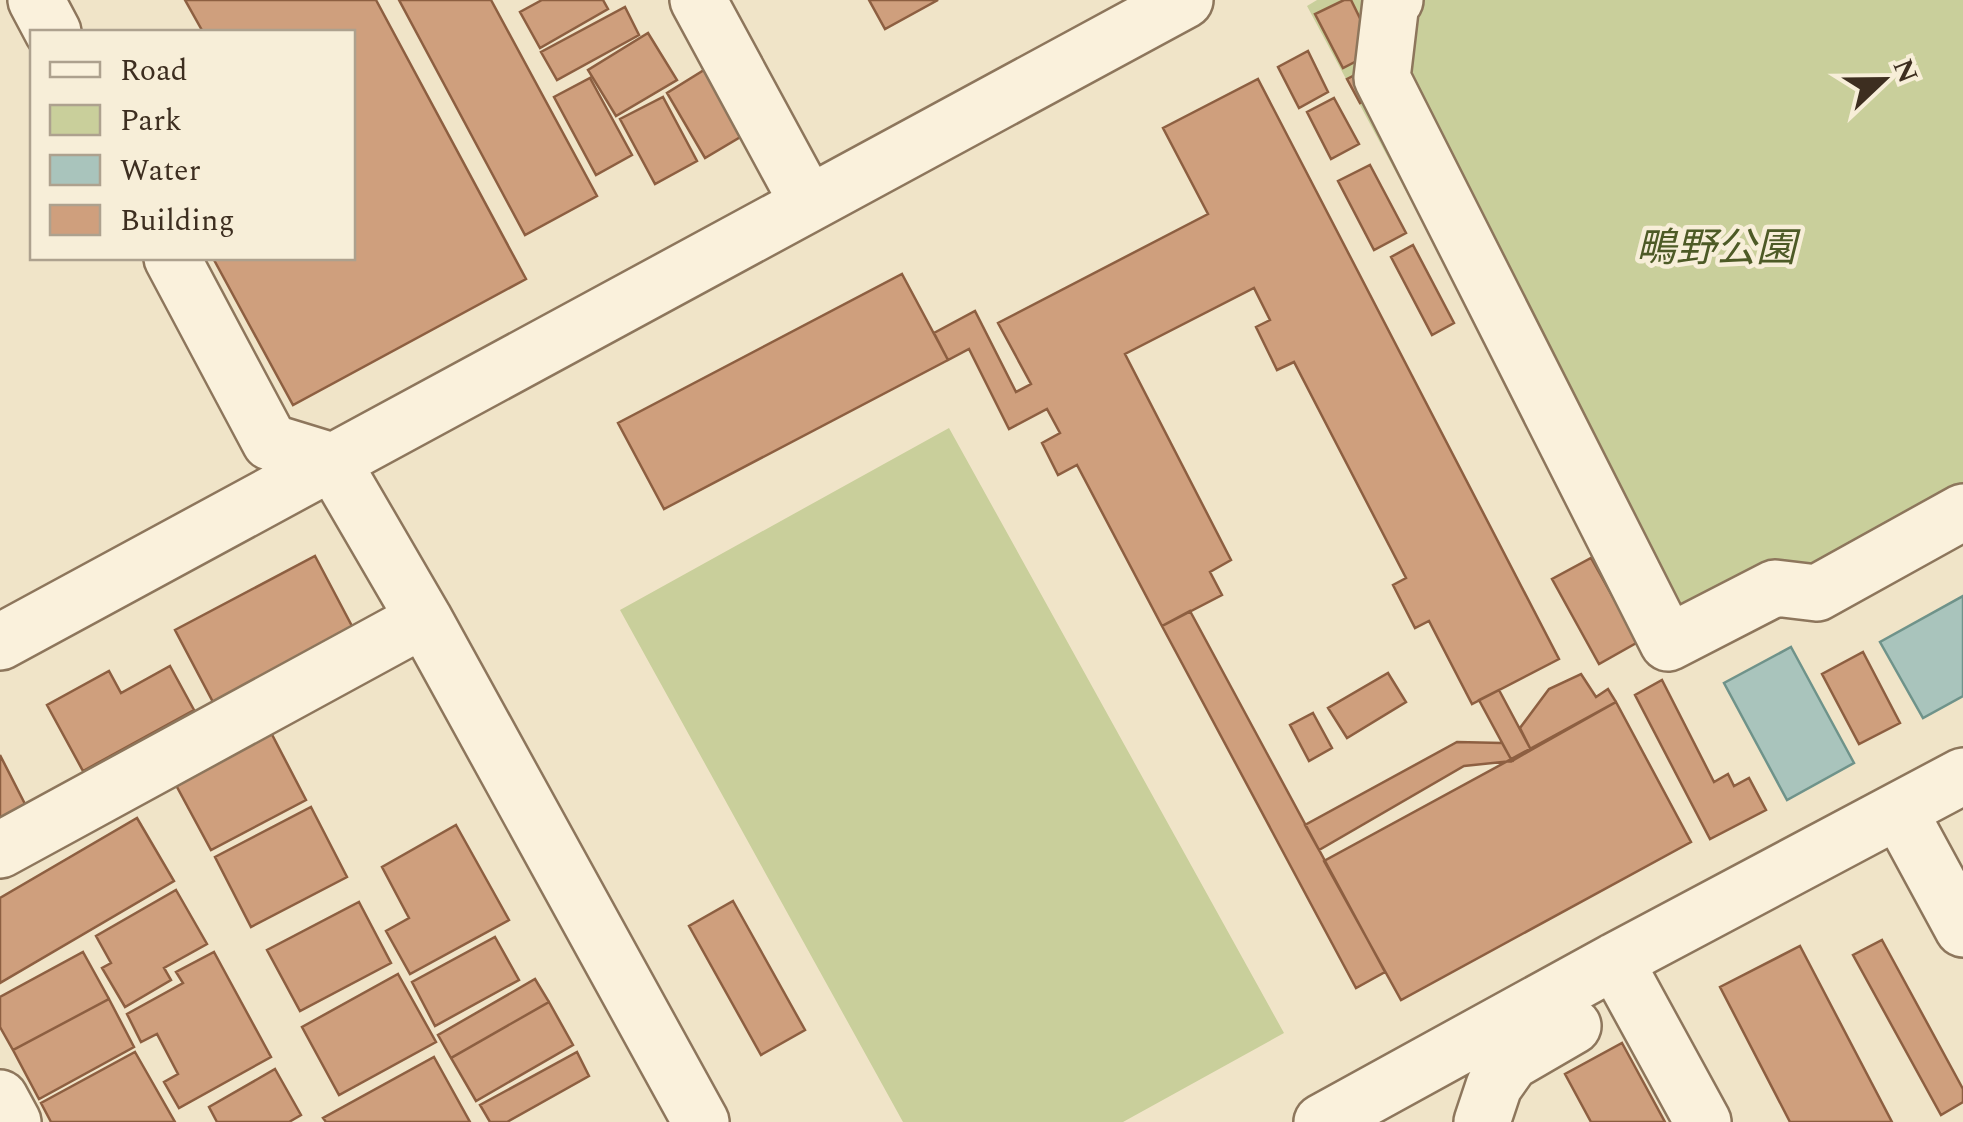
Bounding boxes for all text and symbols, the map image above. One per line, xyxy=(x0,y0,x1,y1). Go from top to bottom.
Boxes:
legend xyxy=(30,30,355,260)
north arrow xyxy=(1833,30,1933,130)
text: Road xyxy=(120,48,188,94)
text: N xyxy=(1881,53,1929,90)
text: Park xyxy=(120,98,182,144)
text: Water xyxy=(120,148,201,194)
text: Building xyxy=(120,198,235,244)
park label: 鴫野公園 xyxy=(1636,219,1801,280)

